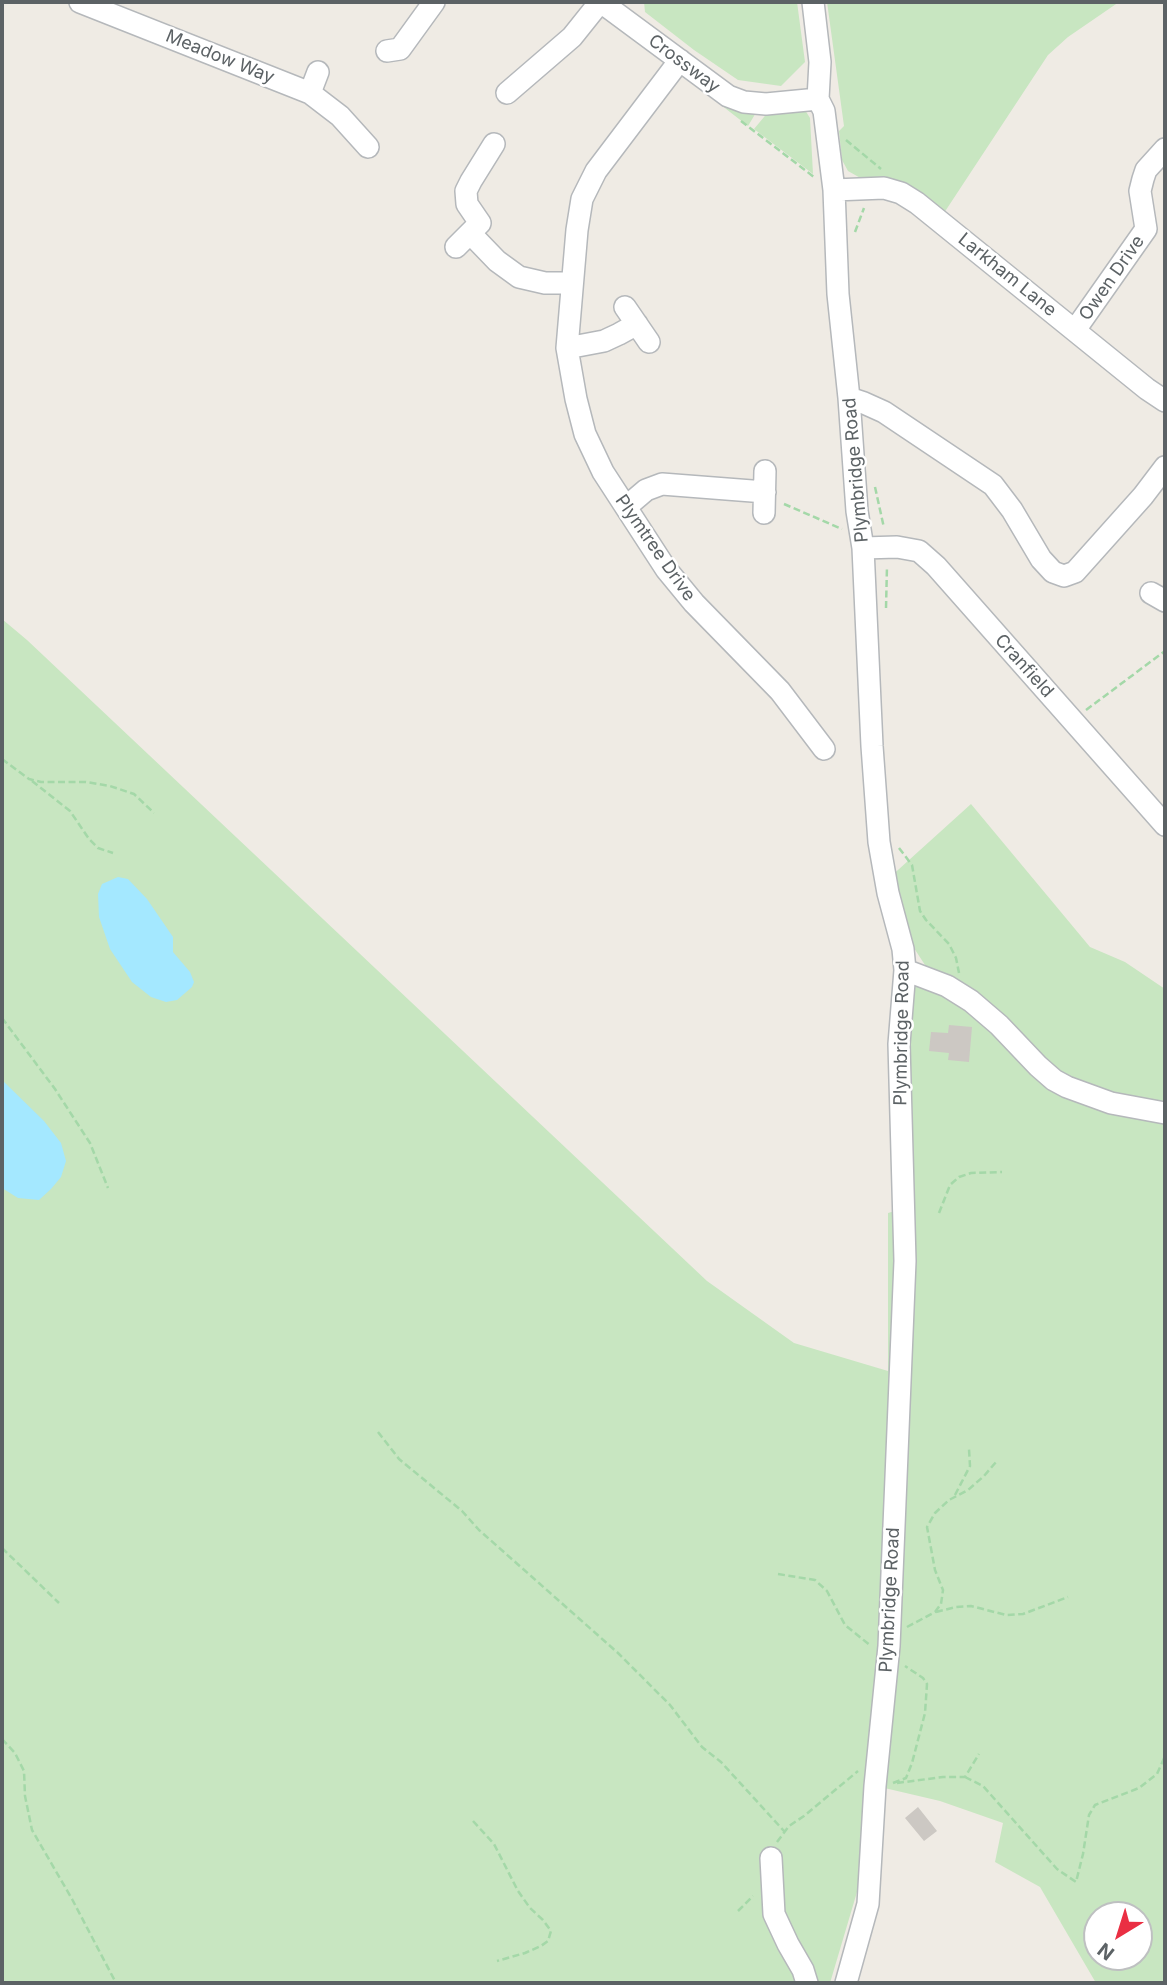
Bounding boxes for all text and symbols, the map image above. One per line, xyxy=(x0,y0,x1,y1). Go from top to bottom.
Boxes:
street label: Meadow Way xyxy=(163,25,277,89)
street label: Crossway xyxy=(644,30,724,98)
street label: Larkham Lane xyxy=(953,229,1061,321)
street label: Owen Drive xyxy=(1075,231,1149,325)
street label: Plymbridge Road xyxy=(839,397,873,543)
street label: Plymtree Drive xyxy=(610,491,700,605)
street label: Cranfield xyxy=(990,630,1058,702)
street label: Plymbridge Road xyxy=(890,960,914,1106)
street label: Plymbridge Road xyxy=(875,1527,905,1673)
north arrow xyxy=(1083,1901,1153,1971)
text: N xyxy=(1093,1938,1119,1965)

